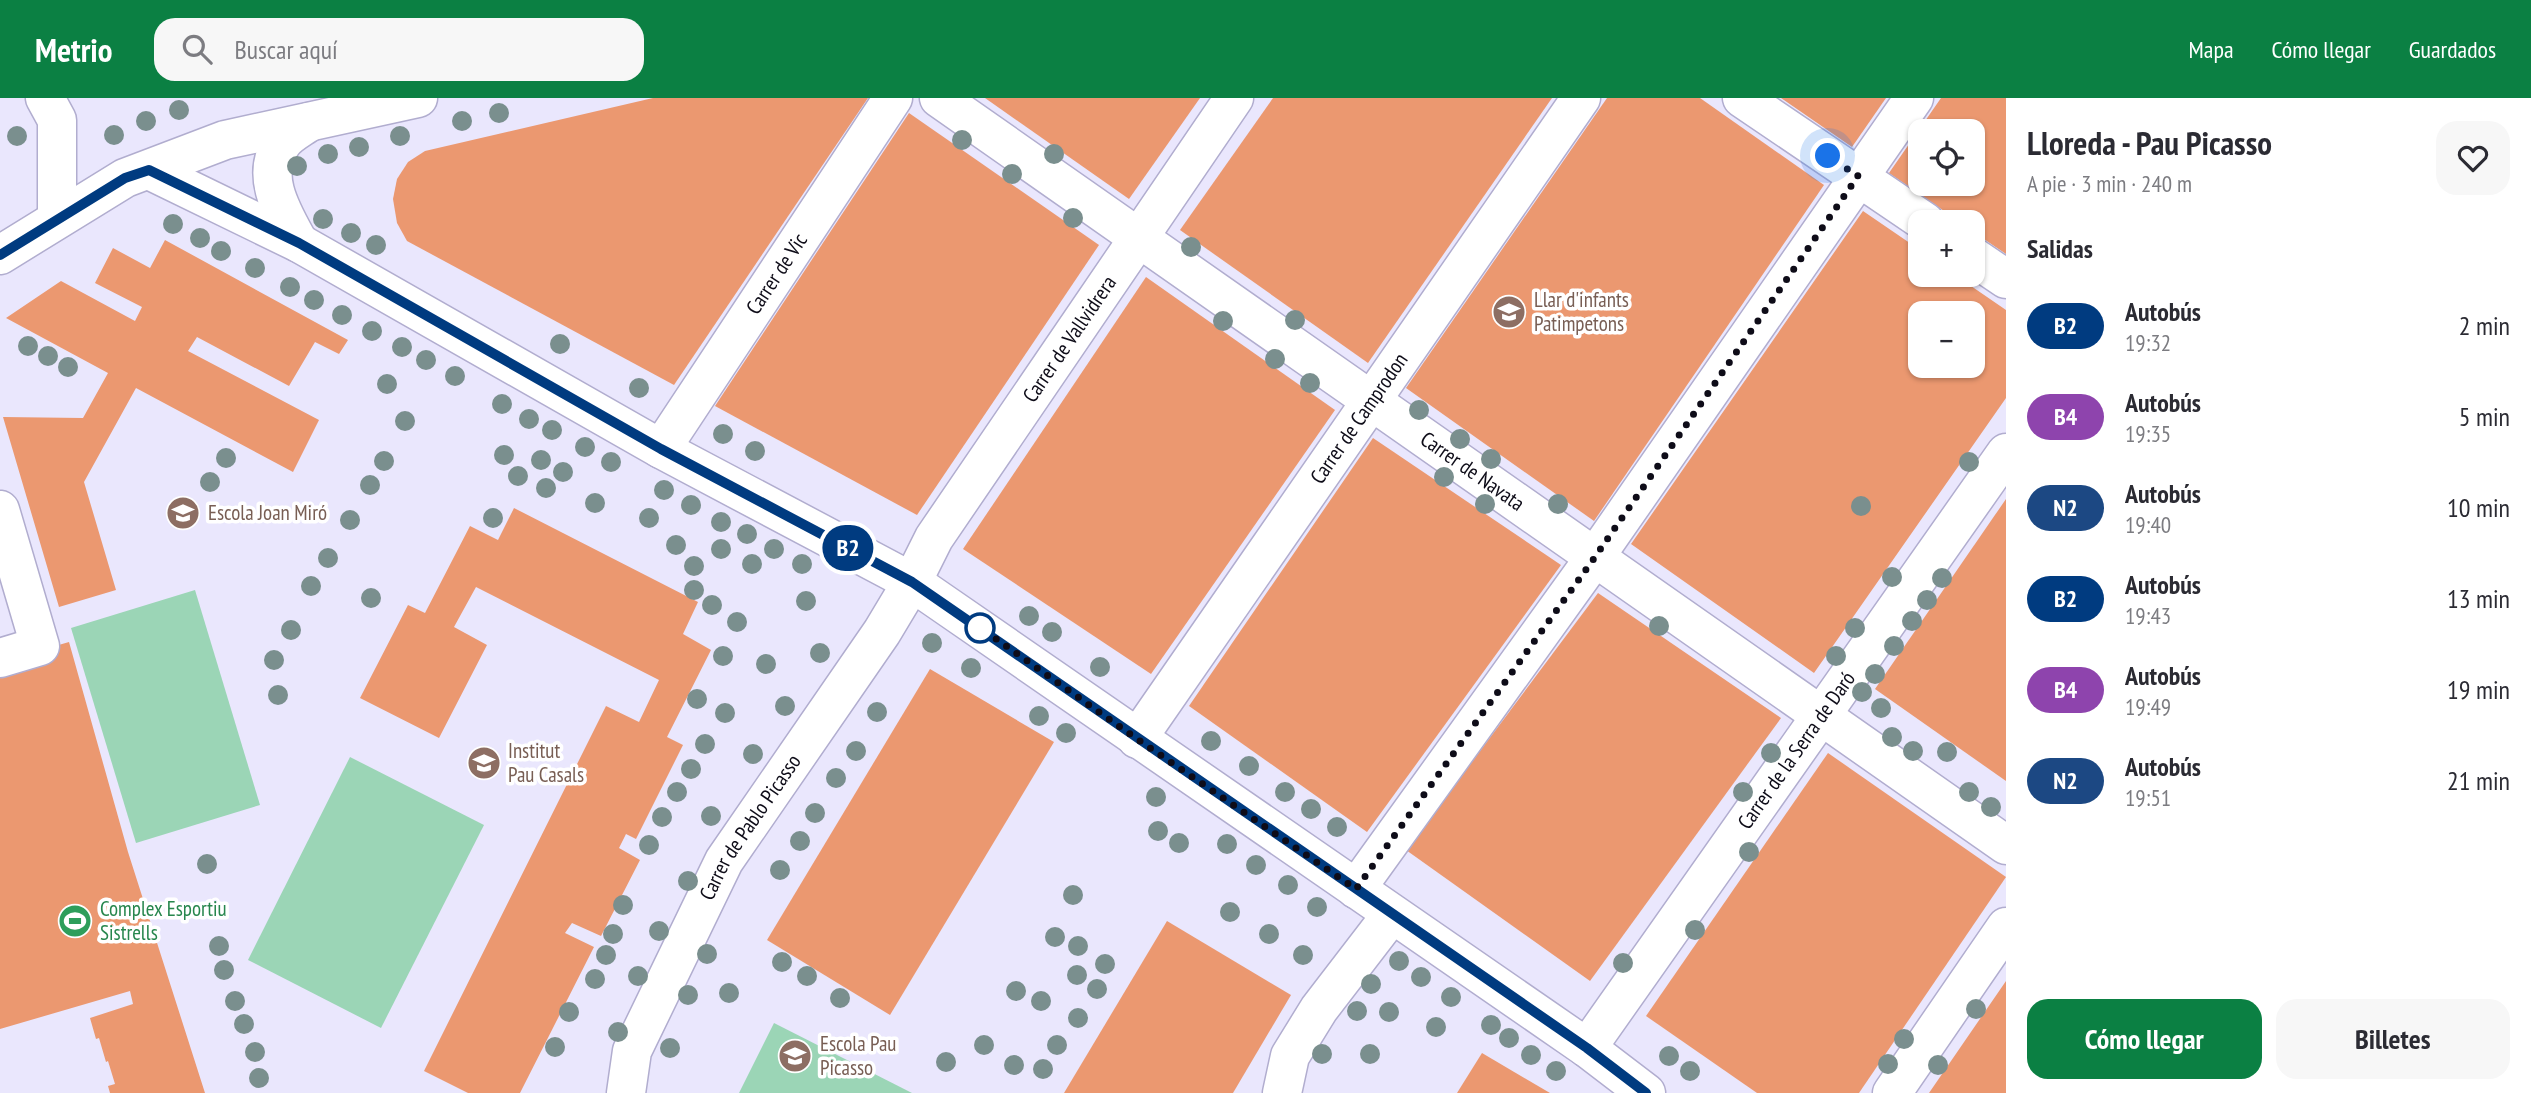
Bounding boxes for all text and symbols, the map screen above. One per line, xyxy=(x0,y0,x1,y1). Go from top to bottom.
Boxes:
search box xyxy=(154,18,644,81)
text: Metrio xyxy=(35,28,112,71)
icon: search xyxy=(178,30,216,68)
text: Buscar aquí xyxy=(234,33,338,66)
text: Mapa xyxy=(2189,34,2234,65)
text: Cómo llegar xyxy=(2272,34,2371,65)
text: Guardados xyxy=(2409,34,2496,65)
map controls xyxy=(1908,119,1985,378)
button: locate xyxy=(1908,119,1985,196)
text: Lloreda - Pau Picasso xyxy=(2027,121,2272,164)
button: heart xyxy=(2436,121,2510,195)
your location xyxy=(1810,138,1845,173)
text: A pie · 3 min · 240 m xyxy=(2027,169,2192,198)
button: + xyxy=(1908,210,1985,287)
street label: Carrer de Vic xyxy=(740,227,813,319)
text: Salidas xyxy=(2027,232,2093,265)
street label: Carrer de Vallvidrera xyxy=(1017,270,1122,407)
place label: Llar d'infants Patimpetons xyxy=(1534,286,1629,337)
school or university icon: Llar d'infants Patimpetons xyxy=(1490,293,1528,331)
text: Autobús xyxy=(2125,295,2201,328)
button: − xyxy=(1908,301,1985,378)
text: 2 min xyxy=(2459,309,2510,342)
text: B2 xyxy=(2054,310,2077,341)
text: 19:32 xyxy=(2125,328,2171,357)
street label: Carrer de Camprodon xyxy=(1304,347,1413,489)
text: Autobús xyxy=(2125,386,2201,419)
text: 5 min xyxy=(2459,400,2510,433)
text: B4 xyxy=(2054,401,2077,432)
text: 19:35 xyxy=(2125,419,2171,448)
street label: Carrer de Navata xyxy=(1415,425,1530,517)
text: Autobús xyxy=(2125,477,2201,510)
text: 10 min xyxy=(2447,491,2510,524)
text: N2 xyxy=(2053,492,2078,523)
school or university icon: Escola Joan Miró xyxy=(164,494,202,532)
place label: Escola Joan Miró xyxy=(208,499,327,526)
text: 19:40 xyxy=(2125,510,2171,539)
line badge: B2 xyxy=(816,525,880,571)
text: B2 xyxy=(836,532,860,563)
text: Autobús xyxy=(2125,568,2201,601)
text: 13 min xyxy=(2447,582,2510,615)
text: B2 xyxy=(2054,583,2077,614)
text: 19:43 xyxy=(2125,601,2171,630)
unlabelled marker xyxy=(965,613,995,643)
text: Autobús xyxy=(2125,659,2201,692)
street label: Carrer de la Serra de Daró xyxy=(1731,666,1861,834)
text: 19 min xyxy=(2447,673,2510,706)
text: B4 xyxy=(2054,674,2077,705)
text: 19:49 xyxy=(2125,692,2171,721)
place label: Institut Pau Casals xyxy=(508,737,584,788)
school or university icon: Institut Pau Casals xyxy=(465,744,503,782)
street label: Carrer de Pablo Picasso xyxy=(693,749,807,904)
text: Autobús xyxy=(2125,750,2201,783)
text: 21 min xyxy=(2447,764,2510,797)
text: N2 xyxy=(2053,765,2078,796)
text: 19:51 xyxy=(2125,783,2171,812)
place label: Complex Esportiu Sistrells xyxy=(100,895,227,946)
sports icon: Complex Esportiu Sistrells xyxy=(56,902,94,940)
button: Cómo llegar xyxy=(2027,999,2262,1079)
button: Billetes xyxy=(2276,999,2510,1079)
place label: Escola Pau Picasso xyxy=(820,1030,896,1081)
school or university icon: Escola Pau Picasso xyxy=(776,1037,814,1075)

